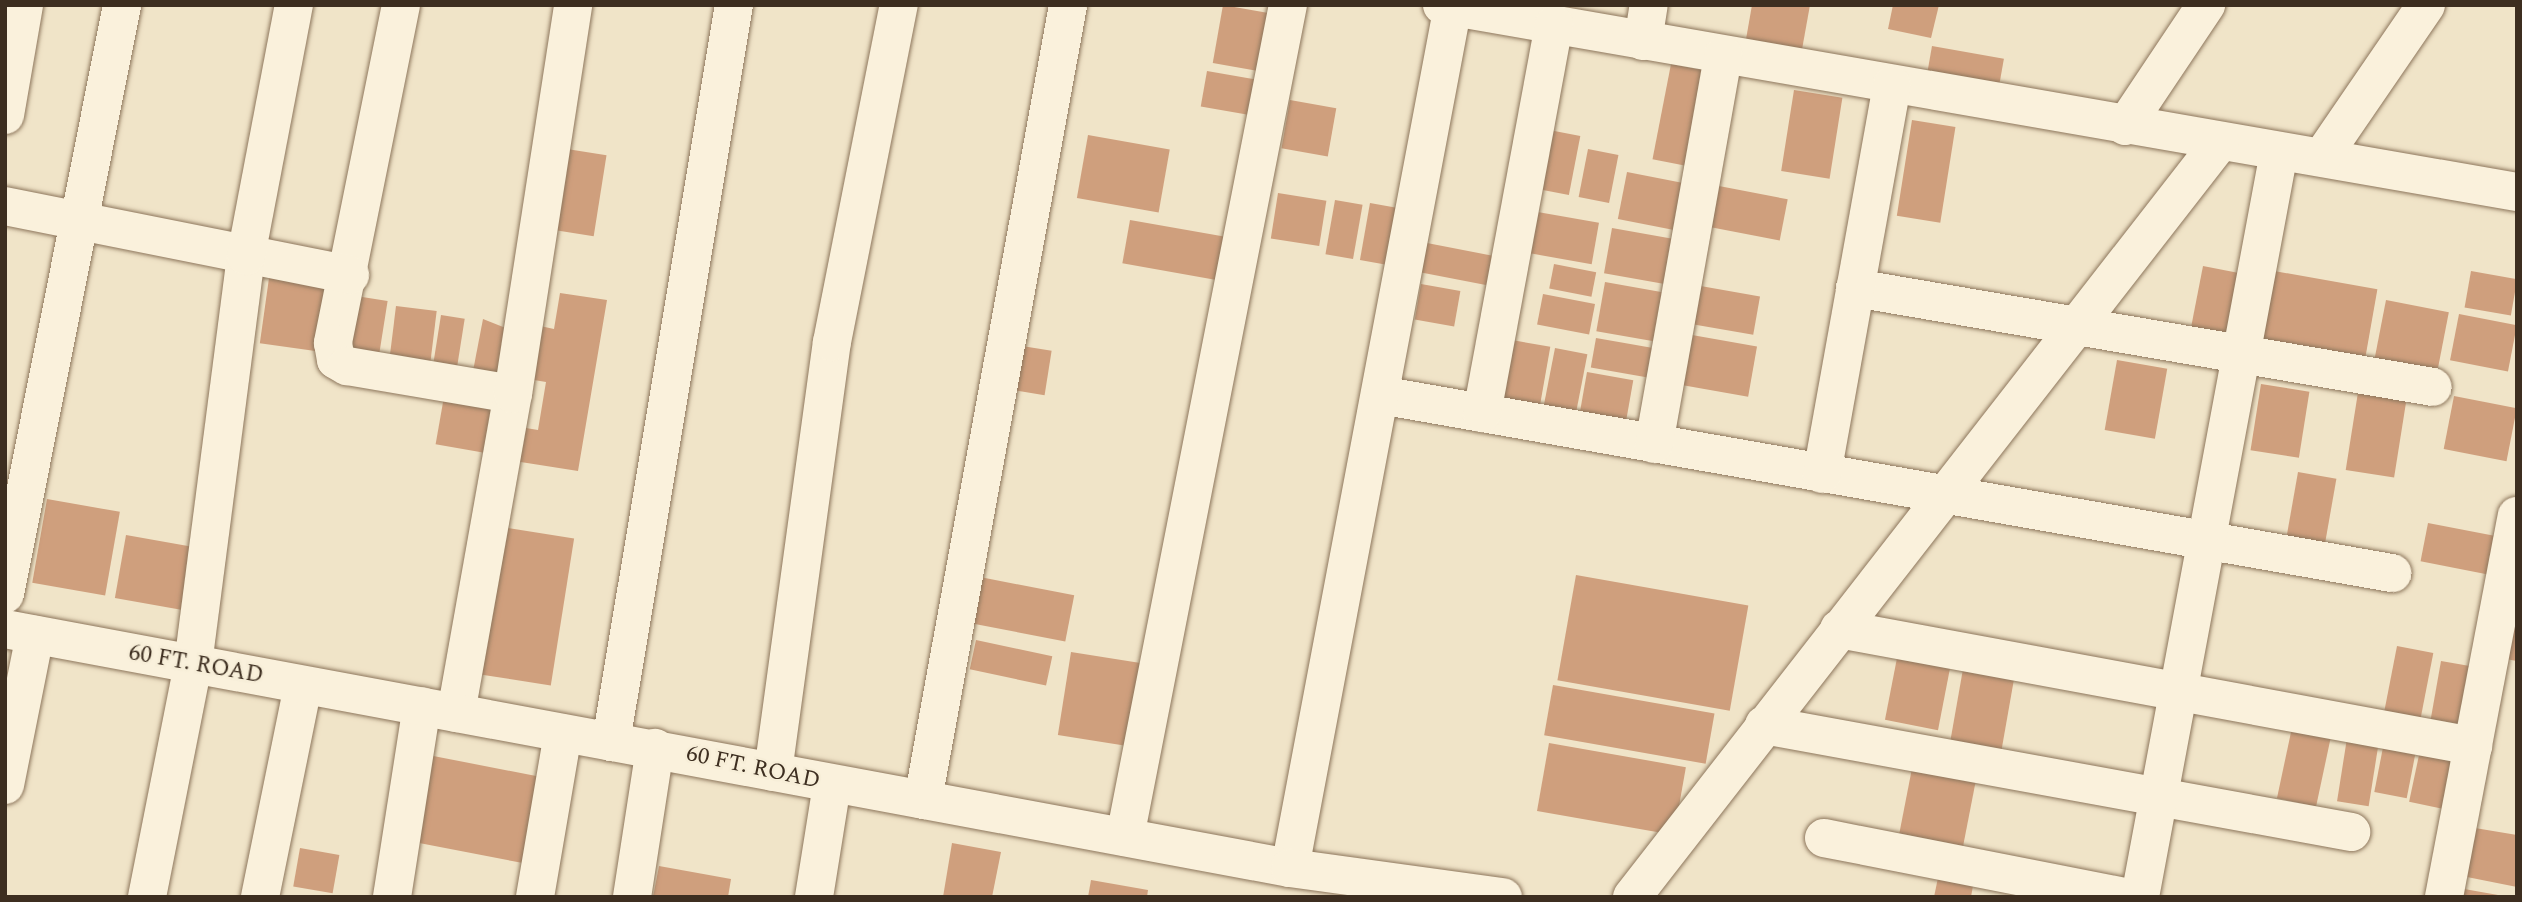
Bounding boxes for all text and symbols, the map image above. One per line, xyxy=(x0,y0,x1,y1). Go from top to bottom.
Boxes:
street label: 60 FT. ROAD xyxy=(127,640,265,690)
street label: 60 FT. ROAD xyxy=(684,740,822,796)

